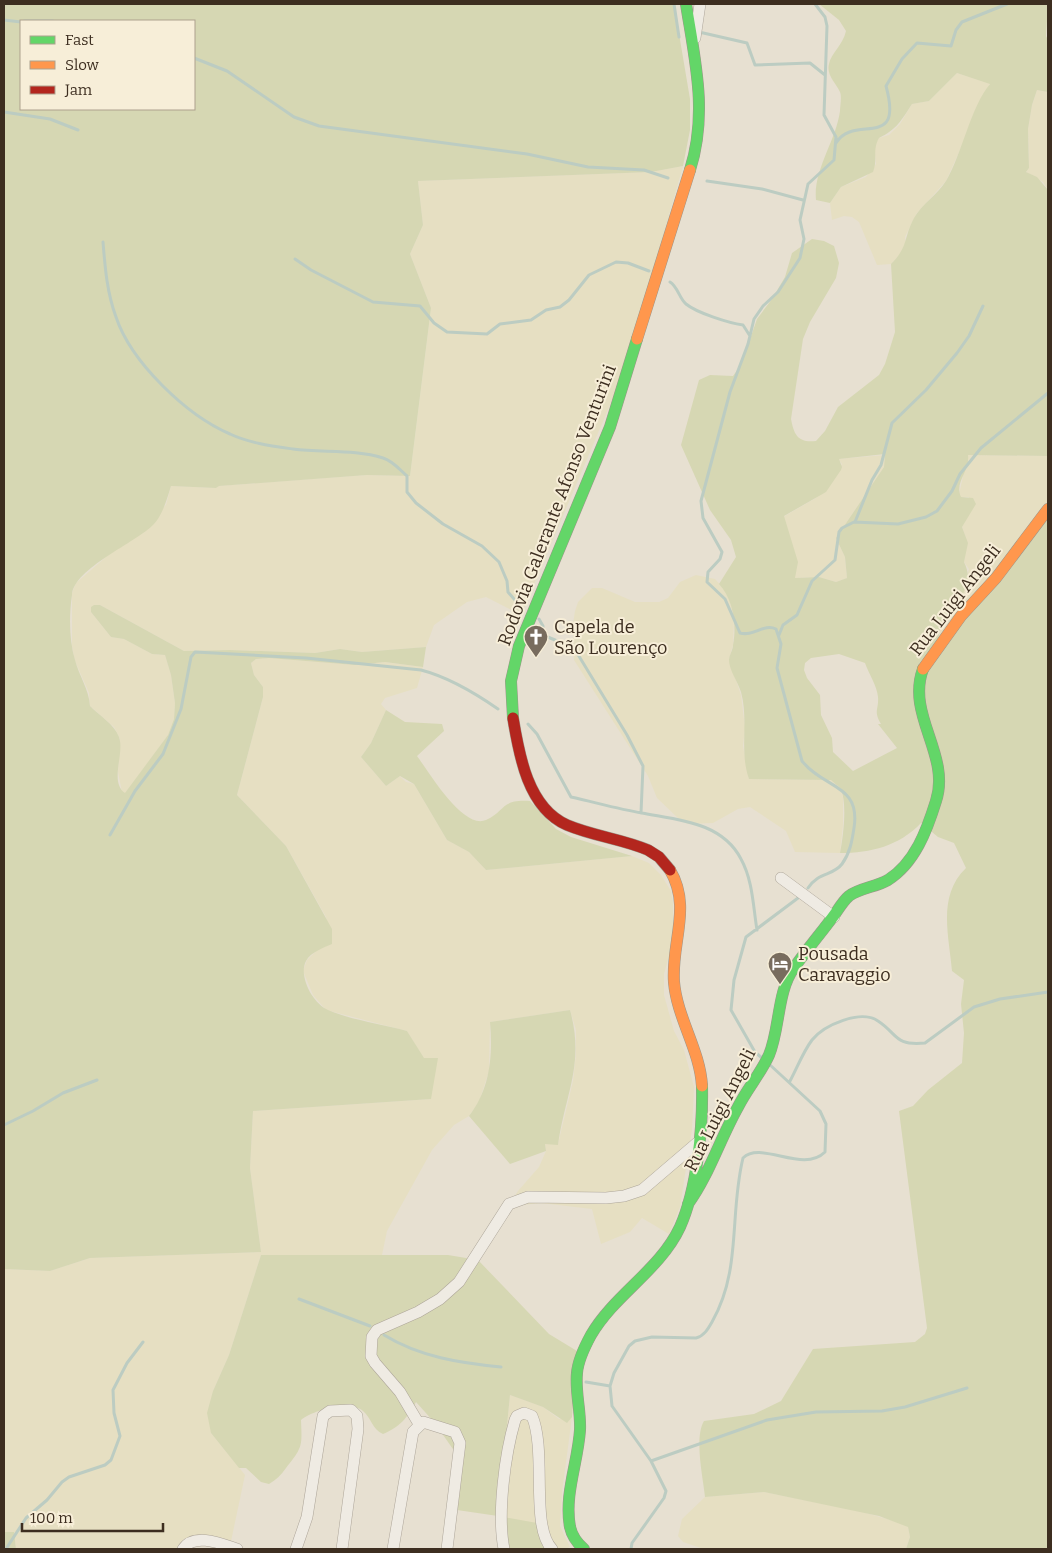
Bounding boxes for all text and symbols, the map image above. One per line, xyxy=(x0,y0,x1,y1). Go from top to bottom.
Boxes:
legend xyxy=(20,20,195,110)
text: Fast xyxy=(65,31,94,49)
text: Slow xyxy=(65,56,100,74)
text: Jam xyxy=(64,81,93,99)
street label: Rodovia Galerante Afonso Venturini xyxy=(493,361,621,649)
street label: Rua Luigi Angeli xyxy=(905,540,1005,660)
place label: Capela de São Lourenço xyxy=(554,616,667,659)
church icon: Capela de São Lourenço xyxy=(523,624,549,658)
place label: Pousada Caravaggio xyxy=(798,943,891,986)
hotel icon: Pousada Caravaggio xyxy=(767,951,793,985)
street label: Rua Luigi Angeli xyxy=(680,1045,760,1175)
scale bar xyxy=(22,1500,164,1532)
text: 100 m xyxy=(30,1509,73,1527)

